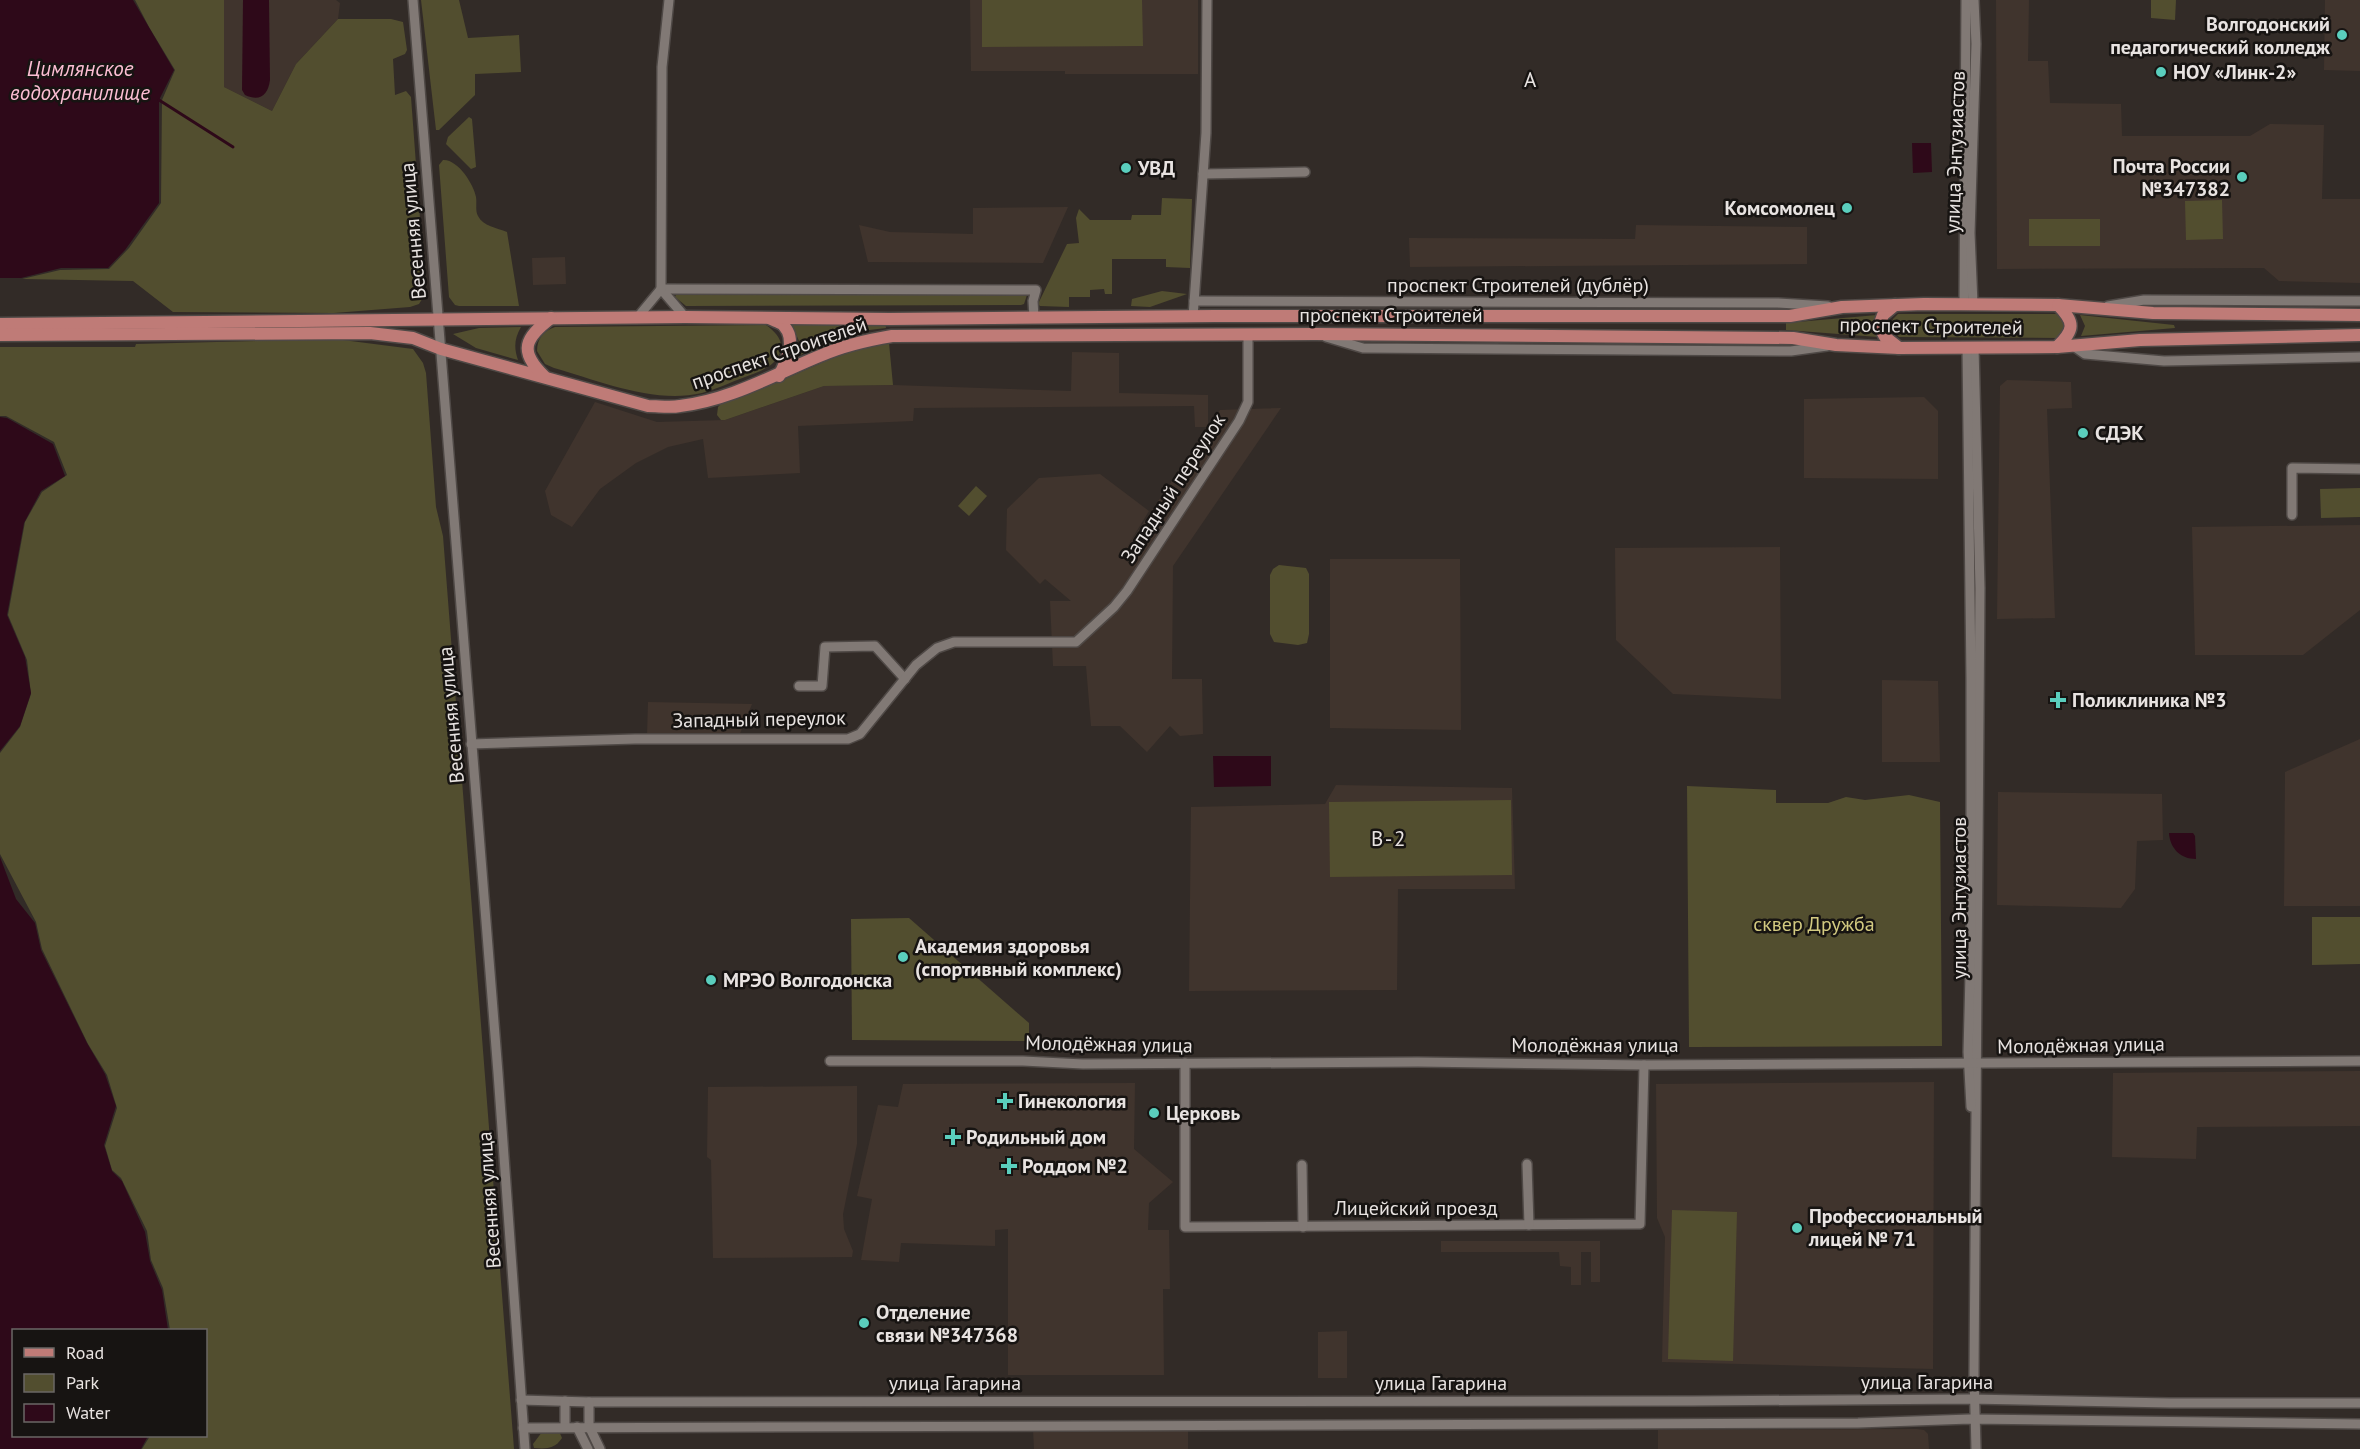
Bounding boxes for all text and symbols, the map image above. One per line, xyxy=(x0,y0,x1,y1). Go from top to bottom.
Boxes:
place label: Волгодонский педагогический колледж xyxy=(2110,11,2330,60)
marker: Волгодонский педагогический колледж xyxy=(2335,28,2349,42)
water label: Цимлянское водохранилище xyxy=(10,55,150,106)
place label: НОУ «Линк-2» xyxy=(2173,59,2296,85)
marker: НОУ «Линк-2» xyxy=(2154,65,2168,79)
district label: А xyxy=(1524,66,1538,93)
street label: улица Энтузиастов xyxy=(1939,70,1971,234)
place label: Почта России №347382 xyxy=(2113,153,2230,202)
place label: УВД xyxy=(1137,155,1175,181)
marker: УВД xyxy=(1119,161,1133,175)
street label: Весенняя улица xyxy=(394,162,432,300)
marker: Почта России №347382 xyxy=(2235,170,2249,184)
place label: Комсомолец xyxy=(1724,195,1835,221)
marker: Комсомолец xyxy=(1840,201,1854,215)
street label: проспект Строителей (дублёр) xyxy=(1387,272,1649,298)
street label: проспект Строителей xyxy=(1299,302,1483,328)
street label: проспект Строителей xyxy=(688,311,870,395)
street label: проспект Строителей xyxy=(1839,311,2023,341)
street label: Западный переулок xyxy=(1115,408,1231,568)
place label: СДЭК xyxy=(2095,420,2144,446)
marker: СДЭК xyxy=(2076,426,2090,440)
street label: Весенняя улица xyxy=(432,646,470,784)
place label: Поликлиника №3 xyxy=(2072,687,2227,713)
marker: Поликлиника №3 xyxy=(2049,691,2067,709)
street label: Западный переулок xyxy=(672,704,846,734)
street label: улица Энтузиастов xyxy=(1946,817,1972,979)
district label: В-2 xyxy=(1371,825,1407,852)
park label: сквер Дружба xyxy=(1753,911,1875,937)
place label: Академия здоровья (спортивный комплекс) xyxy=(915,933,1122,982)
marker: Академия здоровья (спортивный комплекс) xyxy=(896,950,910,964)
place label: МРЭО Волгодонска xyxy=(723,967,892,993)
marker: МРЭО Волгодонска xyxy=(704,973,718,987)
street label: Молодёжная улица xyxy=(1025,1030,1193,1058)
street label: Молодёжная улица xyxy=(1997,1031,2165,1059)
street label: Молодёжная улица xyxy=(1511,1032,1679,1058)
place label: Гинекология xyxy=(1018,1088,1126,1114)
marker: Гинекология xyxy=(996,1092,1014,1110)
place label: Церковь xyxy=(1166,1100,1241,1126)
marker: Церковь xyxy=(1147,1106,1161,1120)
place label: Родильный дом xyxy=(966,1124,1106,1150)
marker: Родильный дом xyxy=(944,1128,962,1146)
street label: Весенняя улица xyxy=(471,1131,507,1269)
place label: Роддом №2 xyxy=(1022,1153,1128,1179)
marker: Роддом №2 xyxy=(1000,1157,1018,1175)
street label: Лицейский проезд xyxy=(1333,1195,1498,1221)
place label: Профессиональный лицей № 71 xyxy=(1808,1203,1982,1252)
marker: Профессиональный лицей № 71 xyxy=(1790,1221,1804,1235)
place label: Отделение связи №347368 xyxy=(876,1299,1018,1348)
marker: Отделение связи №347368 xyxy=(857,1316,871,1330)
legend xyxy=(12,1329,207,1437)
text: Road xyxy=(66,1341,104,1364)
street label: улица Гагарина xyxy=(1861,1369,1993,1395)
street label: улица Гагарина xyxy=(889,1370,1021,1396)
street label: улица Гагарина xyxy=(1375,1370,1507,1396)
text: Park xyxy=(66,1371,99,1394)
text: Water xyxy=(66,1401,110,1424)

